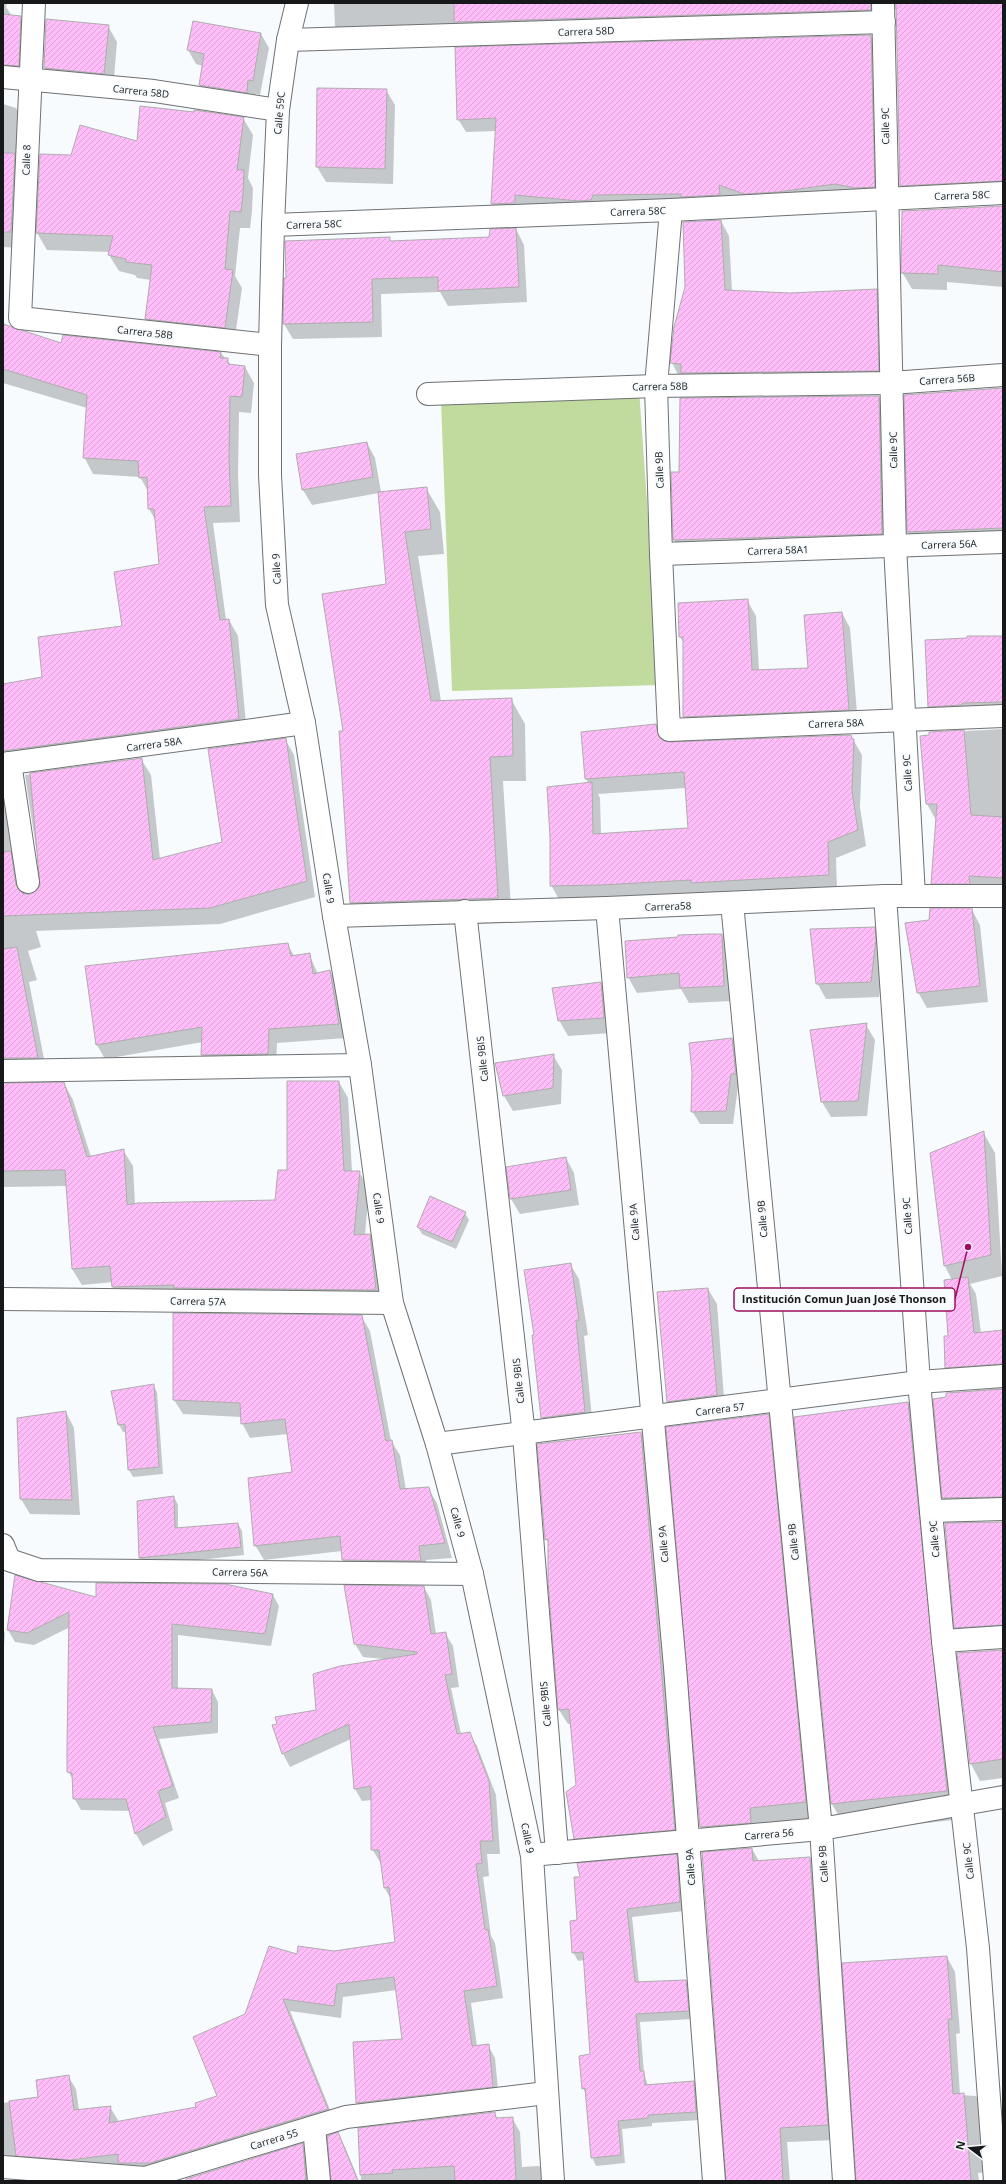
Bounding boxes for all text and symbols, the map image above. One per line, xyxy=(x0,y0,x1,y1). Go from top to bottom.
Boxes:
street label: Carrera 58D xyxy=(557,23,615,39)
street label: Carrera 58D xyxy=(112,81,170,101)
street label: Calle 59C xyxy=(270,91,288,135)
street label: Calle 9C xyxy=(878,107,892,145)
street label: Calle 8 xyxy=(18,144,34,176)
street label: Carrera 58C xyxy=(934,187,990,203)
street label: Carrera 58C xyxy=(610,203,666,219)
street label: Carrera 58C xyxy=(286,216,342,232)
street label: Carrera 58B xyxy=(117,322,173,342)
street label: Carrera 56B xyxy=(919,370,975,388)
street label: Carrera 58B xyxy=(632,379,688,393)
street label: Calle 9C xyxy=(886,431,900,469)
street label: Calle 9B xyxy=(651,451,667,489)
street label: Carrera 56A xyxy=(921,536,978,552)
street label: Carrera 58A1 xyxy=(747,542,809,558)
street label: Calle 9 xyxy=(268,553,284,585)
street label: Carrera 58A xyxy=(808,715,865,731)
street label: Carrera 58A xyxy=(125,733,183,755)
street label: Calle 9C xyxy=(899,754,915,792)
street label: Calle 9 xyxy=(320,872,338,905)
street label: Carrera58 xyxy=(644,898,692,914)
street label: Calle 9BIS xyxy=(473,1036,491,1082)
street label: Calle 9 xyxy=(370,1192,388,1225)
street label: Calle 9C xyxy=(899,1197,915,1235)
street label: Calle 9B xyxy=(753,1200,771,1238)
street label: Calle 9A xyxy=(625,1202,643,1241)
callout: Institución Comun Juan José Thonson xyxy=(734,1288,955,1311)
text: Institución Comun Juan José Thonson xyxy=(742,1291,946,1306)
street label: Carrera 57A xyxy=(170,1294,227,1308)
street label: Calle 9BIS xyxy=(509,1358,527,1404)
street label: Carrera 57 xyxy=(695,1399,746,1419)
street label: Calle 9 xyxy=(447,1505,469,1539)
street label: Calle 9C xyxy=(925,1520,943,1558)
street label: Calle 9B xyxy=(784,1523,802,1561)
street label: Calle 9A xyxy=(654,1524,672,1563)
street label: Carrera 56A xyxy=(212,1565,269,1579)
street label: Calle 9BIS xyxy=(536,1681,554,1727)
street label: Calle 9 xyxy=(518,1821,538,1855)
street label: Carrera 56 xyxy=(744,1825,794,1843)
street label: Calle 9C xyxy=(959,1842,977,1880)
street label: Calle 9B xyxy=(815,1845,831,1883)
street label: Calle 9A xyxy=(682,1847,698,1886)
street label: Carrera 55 xyxy=(248,2125,300,2153)
north arrow xyxy=(950,2128,990,2168)
text: N xyxy=(951,2139,968,2151)

